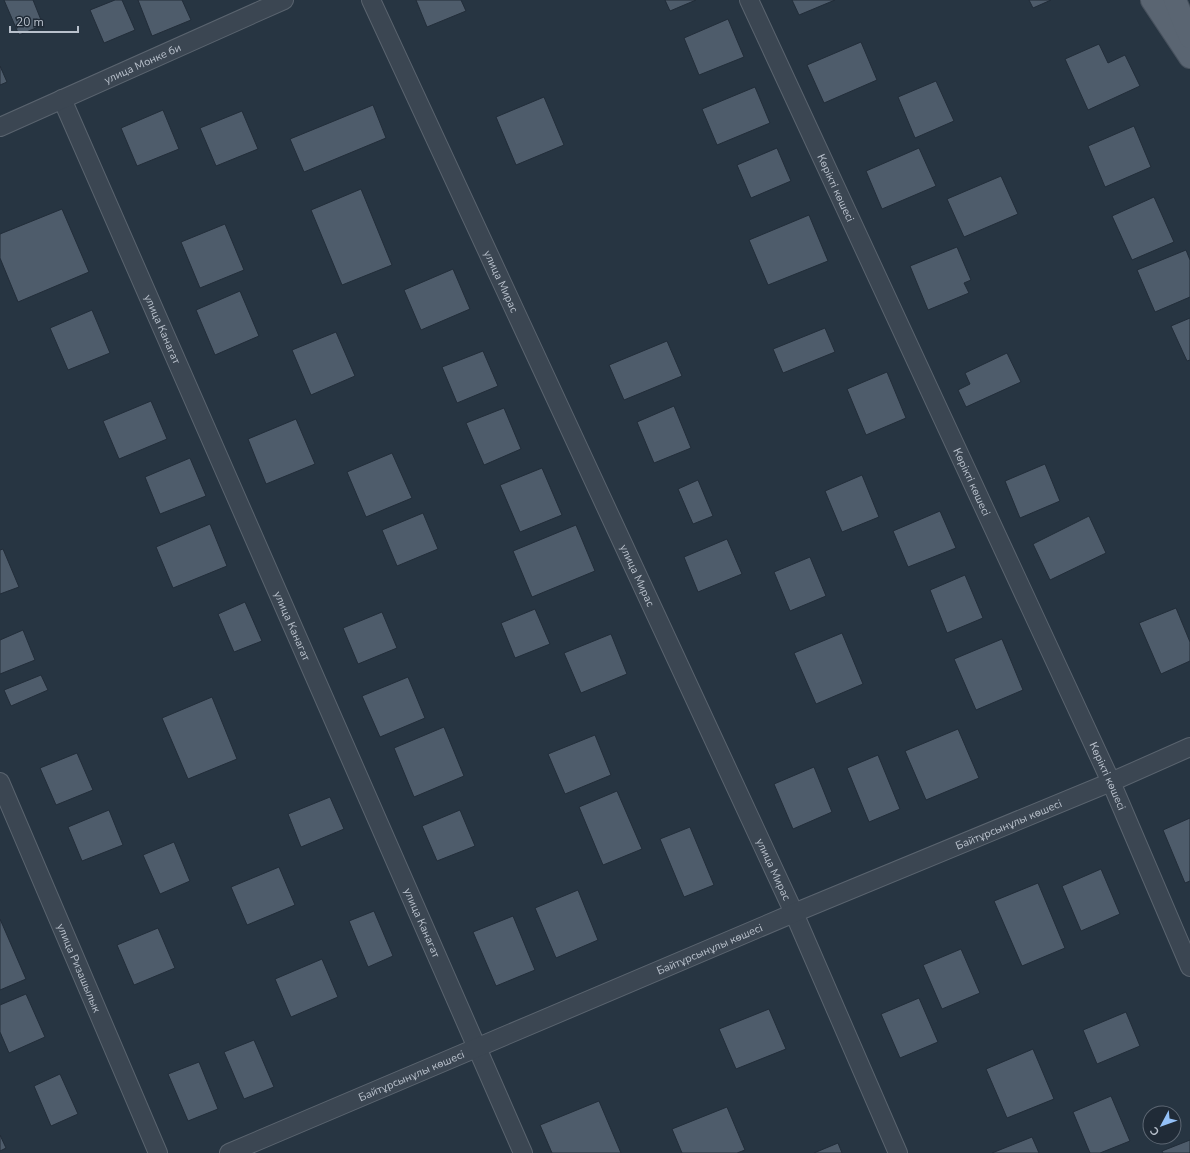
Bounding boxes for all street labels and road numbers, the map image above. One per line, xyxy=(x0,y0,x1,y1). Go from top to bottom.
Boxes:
street label: улица Монке би xyxy=(101,40,183,87)
street label: Көрікті көшесі xyxy=(814,151,858,224)
street label: улица Мирас xyxy=(480,248,522,315)
street label: улица Канагат xyxy=(141,292,184,366)
street label: Көрікті көшесі xyxy=(950,445,994,518)
street label: улица Мирас xyxy=(617,542,658,609)
street label: улица Канагат xyxy=(271,589,314,663)
street label: Көрікті көшесі xyxy=(1086,739,1130,812)
street label: Байтұрсынұлы көшесі xyxy=(953,796,1064,853)
street label: улица Мирас xyxy=(753,836,795,903)
street label: улица Канагат xyxy=(400,885,444,960)
street label: Байтұрсынұлы көшесі xyxy=(654,920,765,978)
street label: улица Ризашылык xyxy=(54,921,105,1015)
street label: Байтұрсынұлы көшесі xyxy=(356,1046,467,1105)

